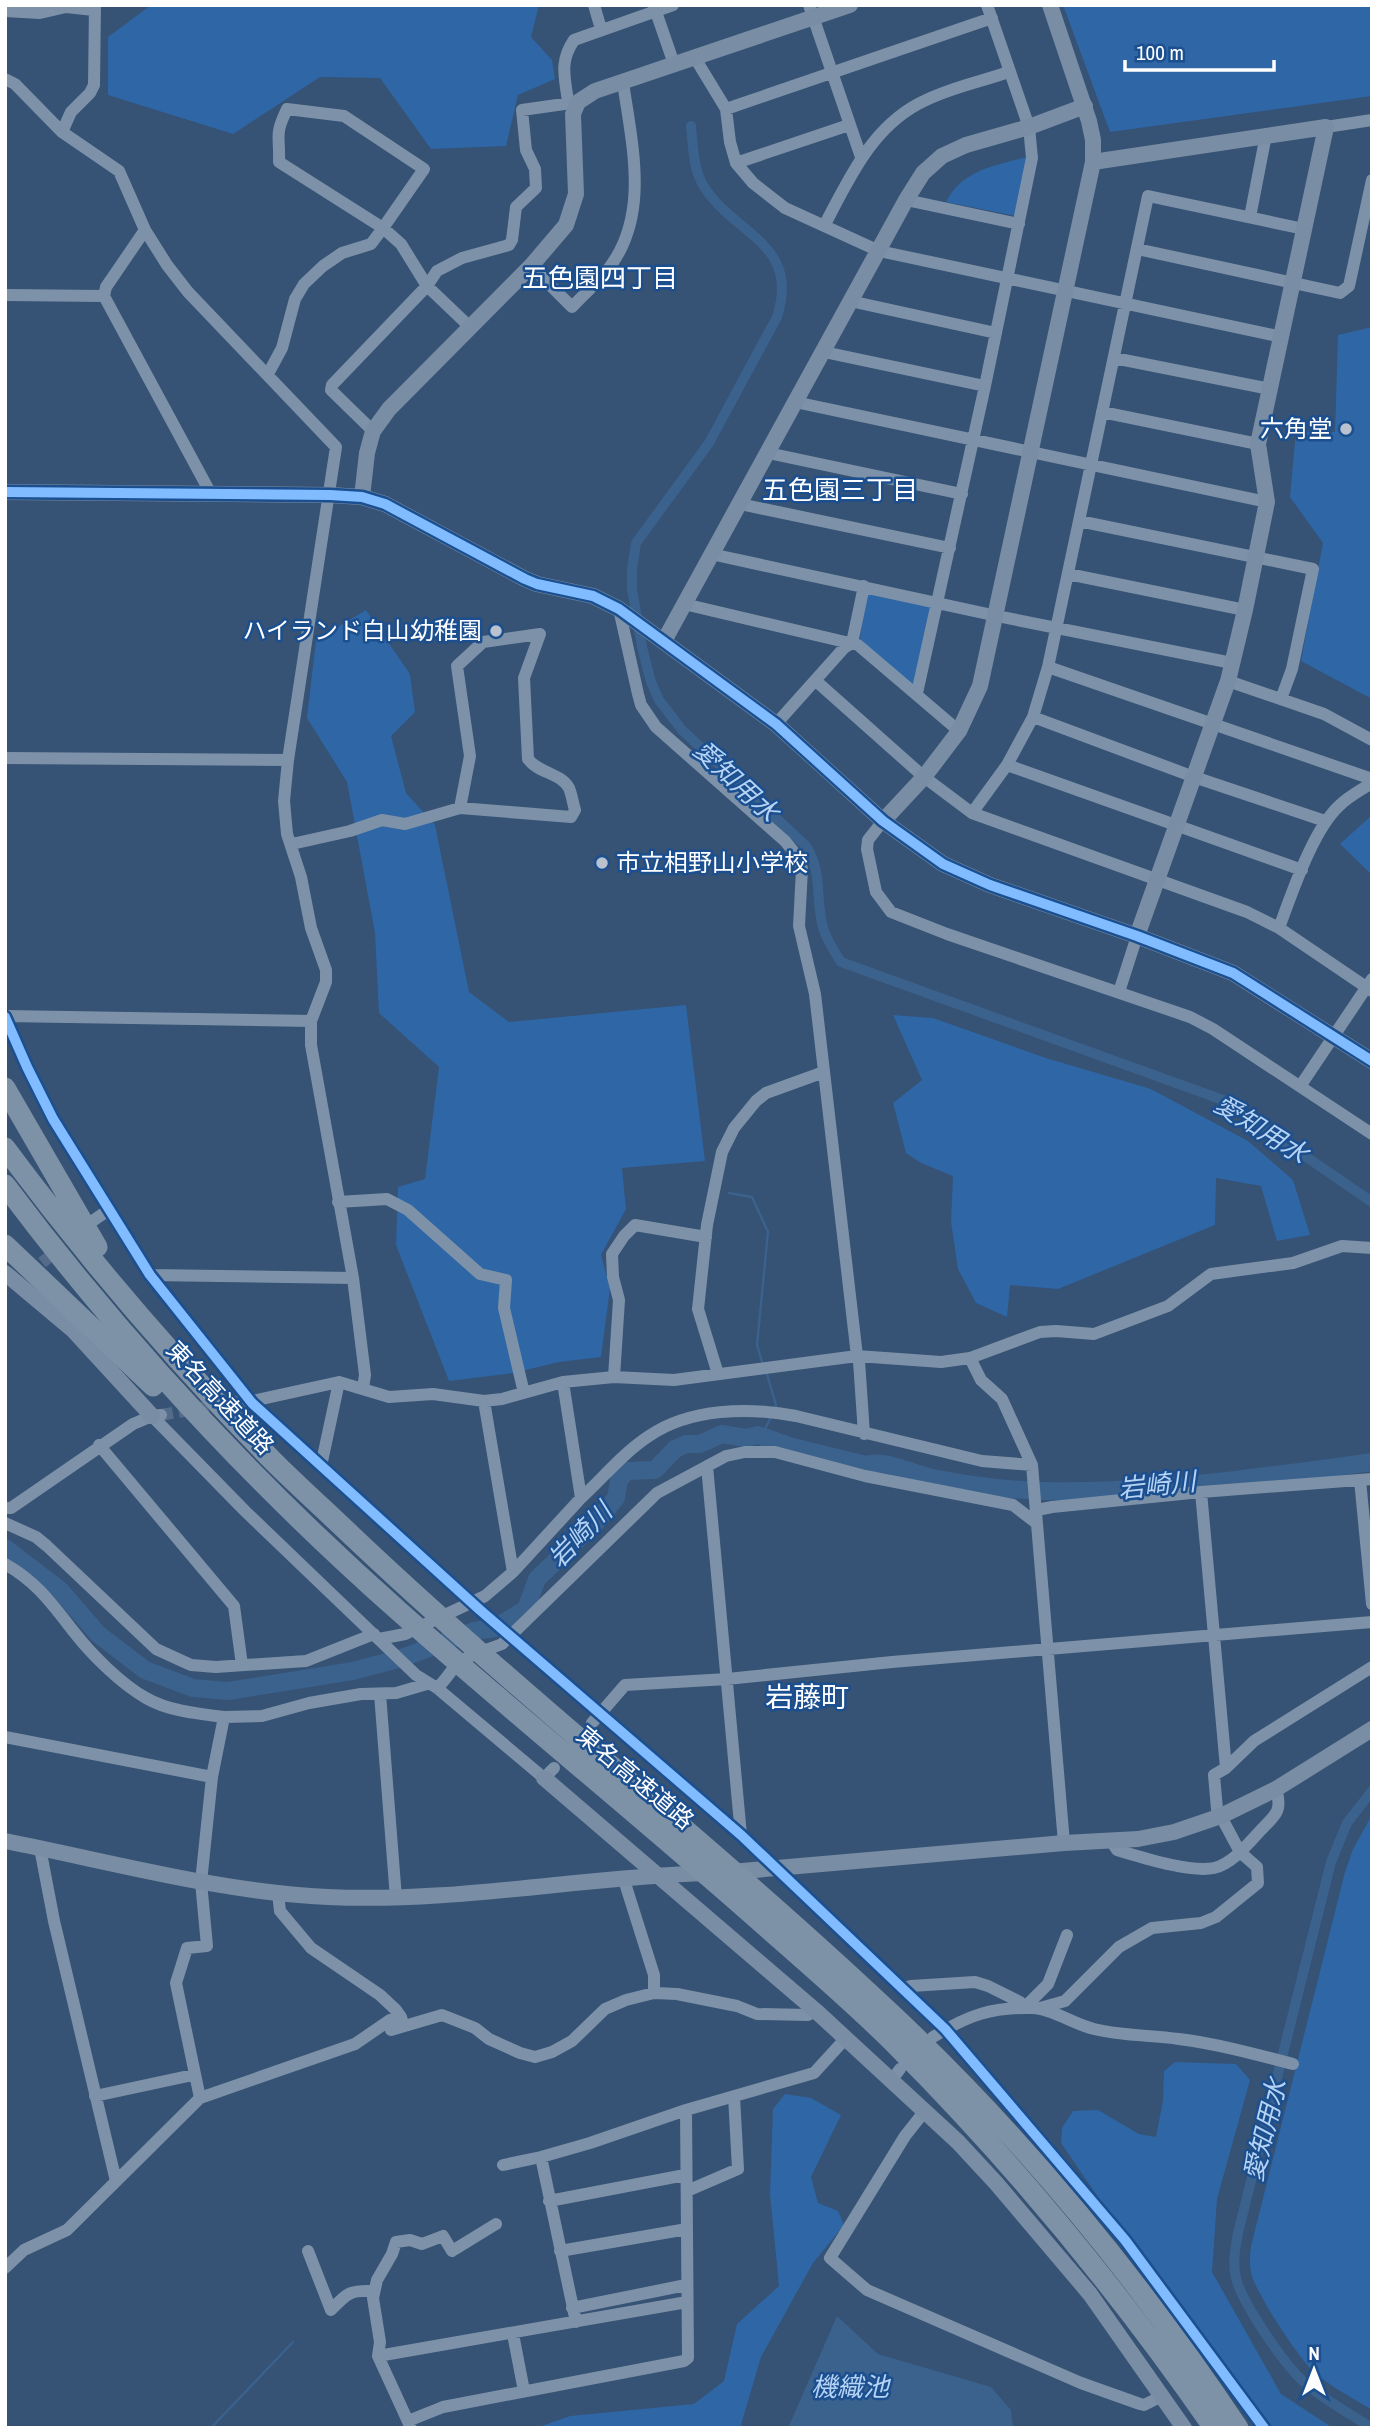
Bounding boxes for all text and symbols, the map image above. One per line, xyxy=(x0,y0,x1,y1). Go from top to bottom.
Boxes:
scale bar xyxy=(1125,28,1274,72)
text: 100 m xyxy=(1136,38,1184,67)
district label: 五色園四丁目 xyxy=(522,260,678,295)
place label: 六角堂 xyxy=(1260,412,1332,444)
marker: 六角堂 xyxy=(1338,421,1354,437)
district label: 五色園三丁目 xyxy=(762,472,918,507)
place label: ハイランド白山幼稚園 xyxy=(242,614,482,646)
marker: ハイランド白山幼稚園 xyxy=(488,623,504,639)
water label: 愛知用水 xyxy=(686,732,788,831)
place label: 市立相野山小学校 xyxy=(616,846,808,878)
marker: 市立相野山小学校 xyxy=(594,855,610,871)
water label: 愛知用水 xyxy=(1208,1086,1317,1173)
street label: 東名高速道路 xyxy=(160,1334,282,1461)
water label: 岩崎川 xyxy=(1116,1463,1201,1506)
water label: 岩崎川 xyxy=(540,1492,621,1575)
district label: 岩藤町 xyxy=(765,1678,849,1716)
street label: 東名高速道路 xyxy=(570,1719,701,1836)
water label: 愛知用水 xyxy=(1235,2072,1295,2185)
north arrow xyxy=(1279,2335,1349,2405)
text: N xyxy=(1308,2340,1320,2366)
water label: 機織池 xyxy=(811,2369,892,2404)

